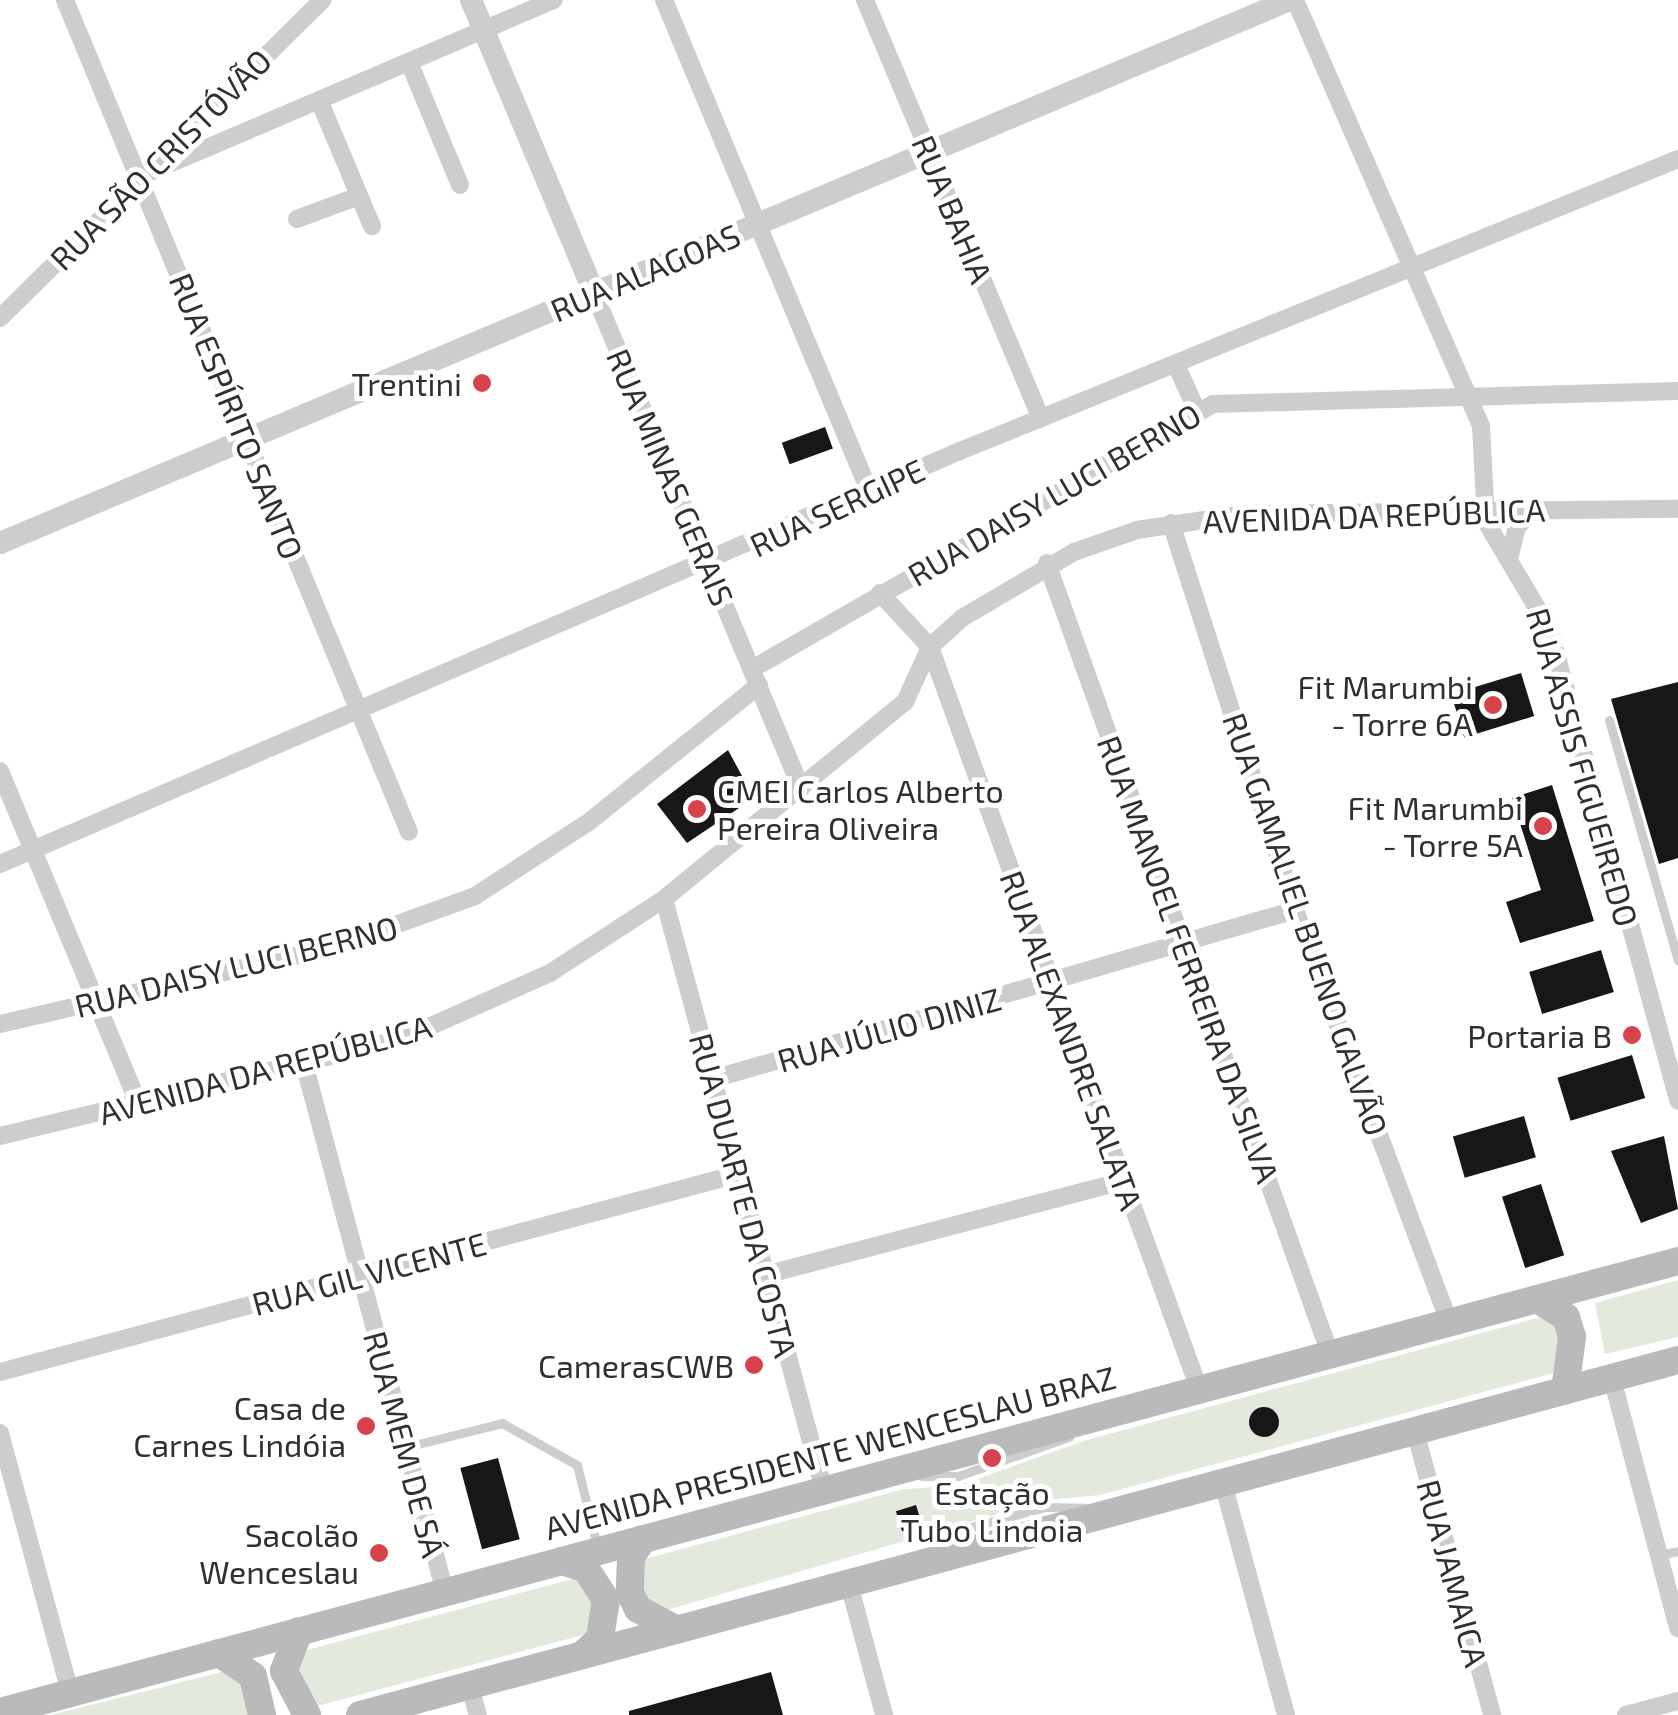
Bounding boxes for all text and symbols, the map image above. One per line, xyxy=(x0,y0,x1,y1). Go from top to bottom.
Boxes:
street label: RUA SÃO CRISTÓVÃO xyxy=(41,40,279,278)
street label: RUA BAHIA xyxy=(905,129,1001,289)
street label: RUA ALAGOAS xyxy=(544,215,746,329)
street label: RUA ESPÍRITO SANTO xyxy=(162,267,312,565)
street label: RUA MINAS GERAIS xyxy=(599,342,743,612)
place label: Trentini xyxy=(352,364,462,402)
marker: Trentini xyxy=(471,372,493,394)
street label: RUA DAISY LUCI BERNO xyxy=(900,394,1208,594)
street label: RUA SERGIPE xyxy=(743,450,931,564)
street label: AVENIDA DA REPÚBLICA xyxy=(1201,490,1547,540)
street label: RUA ASSIS FIGUEIREDO xyxy=(1519,603,1647,931)
place label: Fit Marumbi - Torre 6A xyxy=(1298,668,1473,743)
marker: Fit Marumbi - Torre 6A xyxy=(1482,694,1504,716)
street label: RUA GAMALIEL BUENO GALVÃO xyxy=(1215,707,1397,1141)
street label: RUA MANOEL FERREIRA DA SILVA xyxy=(1090,729,1288,1189)
place label: CMEI Carlos Alberto Pereira Oliveira xyxy=(717,772,1004,847)
place label: Fit Marumbi - Torre 5A xyxy=(1348,789,1523,864)
marker: CMEI Carlos Alberto Pereira Oliveira xyxy=(686,798,708,820)
marker: Fit Marumbi - Torre 5A xyxy=(1532,815,1554,837)
street label: RUA ALEXANDRE SALATA xyxy=(993,865,1151,1215)
street label: RUA DAISY LUCI BERNO xyxy=(70,907,402,1025)
street label: RUA JÚLIO DINIZ xyxy=(772,979,1006,1079)
street label: AVENIDA DA REPÚBLICA xyxy=(94,1006,436,1132)
place label: Portaria B xyxy=(1467,1016,1612,1054)
marker: Portaria B xyxy=(1621,1024,1643,1046)
street label: RUA DUARTE DA COSTA xyxy=(682,1028,806,1362)
street label: RUA GIL VICENTE xyxy=(247,1223,491,1323)
street label: RUA MEM DE SÁ xyxy=(356,1326,454,1562)
place label: CamerasCWB xyxy=(538,1346,734,1384)
marker: CamerasCWB xyxy=(743,1354,765,1376)
street label: AVENIDA PRESIDENTE WENCESLAU BRAZ xyxy=(540,1357,1120,1547)
place label: Casa de Carnes Lindóia xyxy=(133,1389,346,1464)
marker: Casa de Carnes Lindóia xyxy=(355,1415,377,1437)
marker: Estação Tubo Lindoia xyxy=(981,1447,1003,1469)
place label: Estação Tubo Lindoia xyxy=(901,1474,1083,1549)
street label: RUA JAMAICA xyxy=(1409,1475,1497,1671)
place label: Sacolão Wenceslau xyxy=(199,1516,359,1591)
marker: Sacolão Wenceslau xyxy=(368,1542,390,1564)

